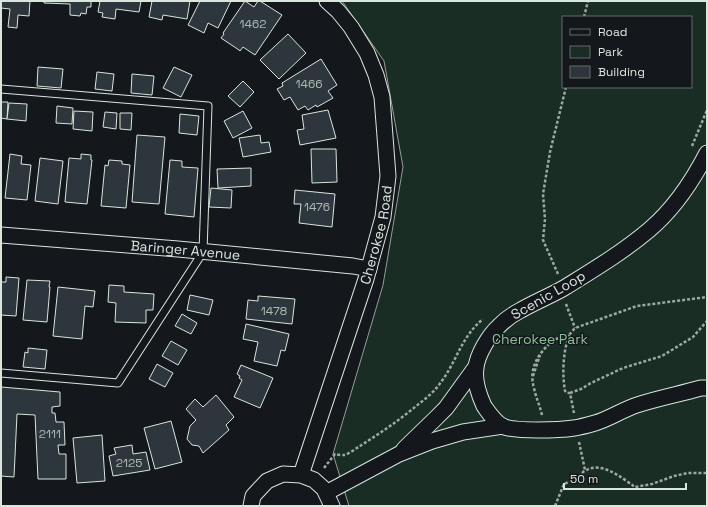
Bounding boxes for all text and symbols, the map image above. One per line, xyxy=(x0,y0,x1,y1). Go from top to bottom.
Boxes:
house number: 1462 xyxy=(239,16,267,32)
legend xyxy=(562,16,692,88)
text: Road xyxy=(598,24,627,40)
text: Park xyxy=(598,44,623,60)
text: Building xyxy=(598,64,645,80)
house number: 1466 xyxy=(295,76,323,92)
street label: Cherokee Road xyxy=(356,184,396,287)
house number: 1476 xyxy=(304,199,330,215)
street label: Baringer Avenue xyxy=(130,236,241,264)
street label: Scenic Loop xyxy=(507,266,589,324)
house number: 1478 xyxy=(261,303,287,319)
park label: Cherokee Park xyxy=(492,330,588,348)
house number: 2111 xyxy=(39,426,61,442)
house number: 2125 xyxy=(116,455,142,471)
scale bar xyxy=(564,465,686,491)
text: 50 m xyxy=(570,471,598,487)

